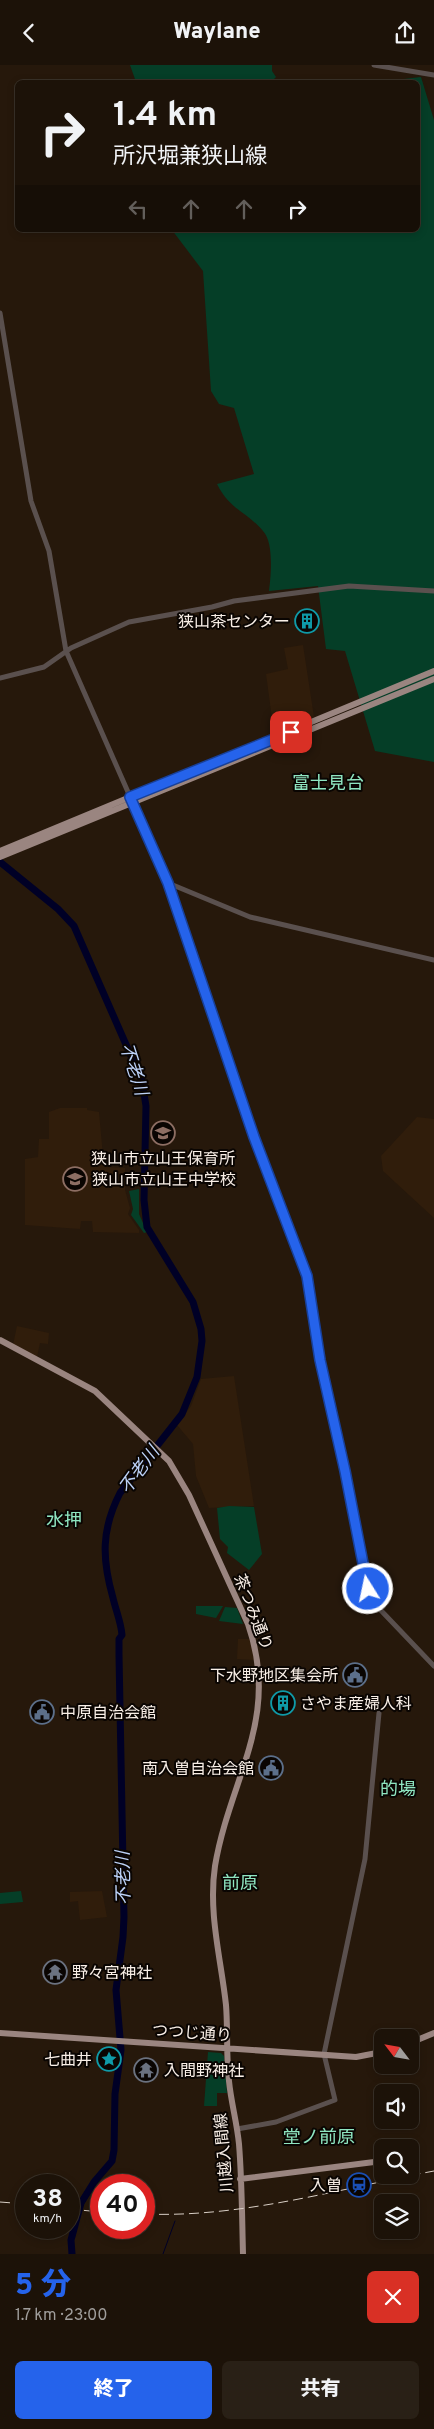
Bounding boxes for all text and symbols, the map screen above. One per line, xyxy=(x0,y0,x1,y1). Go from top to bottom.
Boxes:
icon: back xyxy=(15,19,43,47)
text: Waylane xyxy=(173,19,261,46)
icon: share xyxy=(391,19,419,47)
text: 1.4 km xyxy=(113,94,217,138)
icon: right xyxy=(30,100,95,165)
text: 所沢堀兼狭山線 xyxy=(113,144,267,171)
icon: left xyxy=(124,195,152,223)
icon: ahead xyxy=(177,195,205,223)
icon: ahead xyxy=(230,195,258,223)
icon: right xyxy=(283,195,311,223)
building icon: 狭山茶センター xyxy=(294,608,320,634)
place label: 狭山茶センター xyxy=(178,613,290,633)
pin xyxy=(270,711,312,753)
icon: arrive xyxy=(277,718,305,746)
district label: 富士見台 xyxy=(292,773,364,796)
water label: 不老川 xyxy=(113,1040,152,1101)
school or university icon: 狭山市立山王保育所 xyxy=(150,1120,176,1146)
place label: 狭山市立山王保育所 xyxy=(91,1150,235,1170)
school or university icon: 狭山市立山王中学校 xyxy=(62,1166,88,1192)
place label: 狭山市立山王中学校 xyxy=(92,1171,236,1191)
water label: 不老川 xyxy=(115,1441,167,1499)
district label: 水押 xyxy=(46,1510,82,1533)
position arrow xyxy=(341,1562,393,1614)
street label: 茶つみ通り xyxy=(228,1572,276,1654)
public building icon: 下水野地区集会所 xyxy=(342,1662,368,1688)
place label: 下水野地区集会所 xyxy=(210,1667,338,1687)
building icon: さやま産婦人科 xyxy=(270,1690,296,1716)
place label: さやま産婦人科 xyxy=(300,1695,412,1715)
public building icon: 中原自治会館 xyxy=(29,1699,55,1725)
place label: 中原自治会館 xyxy=(60,1704,156,1724)
public building icon: 南入曽自治会館 xyxy=(258,1755,284,1781)
place label: 南入曽自治会館 xyxy=(142,1760,254,1780)
district label: 的場 xyxy=(380,1779,416,1802)
water label: 不老川 xyxy=(112,1849,136,1905)
district label: 前原 xyxy=(222,1873,258,1896)
temple icon: 野々宮神社 xyxy=(42,1959,68,1985)
place label: 野々宮神社 xyxy=(72,1964,152,1984)
street label: つつじ通り xyxy=(151,2021,232,2047)
north arrow xyxy=(374,2029,419,2074)
map controls xyxy=(374,2029,419,2239)
place icon: 七曲井 xyxy=(96,2046,122,2072)
place label: 七曲井 xyxy=(44,2051,92,2071)
temple icon: 入間野神社 xyxy=(133,2057,159,2083)
place label: 入間野神社 xyxy=(164,2062,244,2082)
button: sound xyxy=(374,2084,419,2129)
street label: 川越入間線 xyxy=(212,2112,238,2194)
district label: 堂ノ前原 xyxy=(283,2127,355,2150)
button: search xyxy=(374,2139,419,2184)
station icon: 入曽 xyxy=(346,2172,372,2198)
speed limit sign: 40 xyxy=(90,2174,155,2239)
place label: 入曽 xyxy=(310,2177,342,2197)
text: 38 xyxy=(32,2184,63,2216)
button: layers xyxy=(374,2194,419,2239)
text: km/h xyxy=(33,2211,62,2227)
text: 5 分 xyxy=(15,2268,71,2305)
button: close xyxy=(367,2271,419,2323)
text: 1.7 km · 23:00 xyxy=(15,2306,107,2326)
button: 終了 xyxy=(15,2361,212,2419)
button: 共有 xyxy=(222,2361,419,2419)

